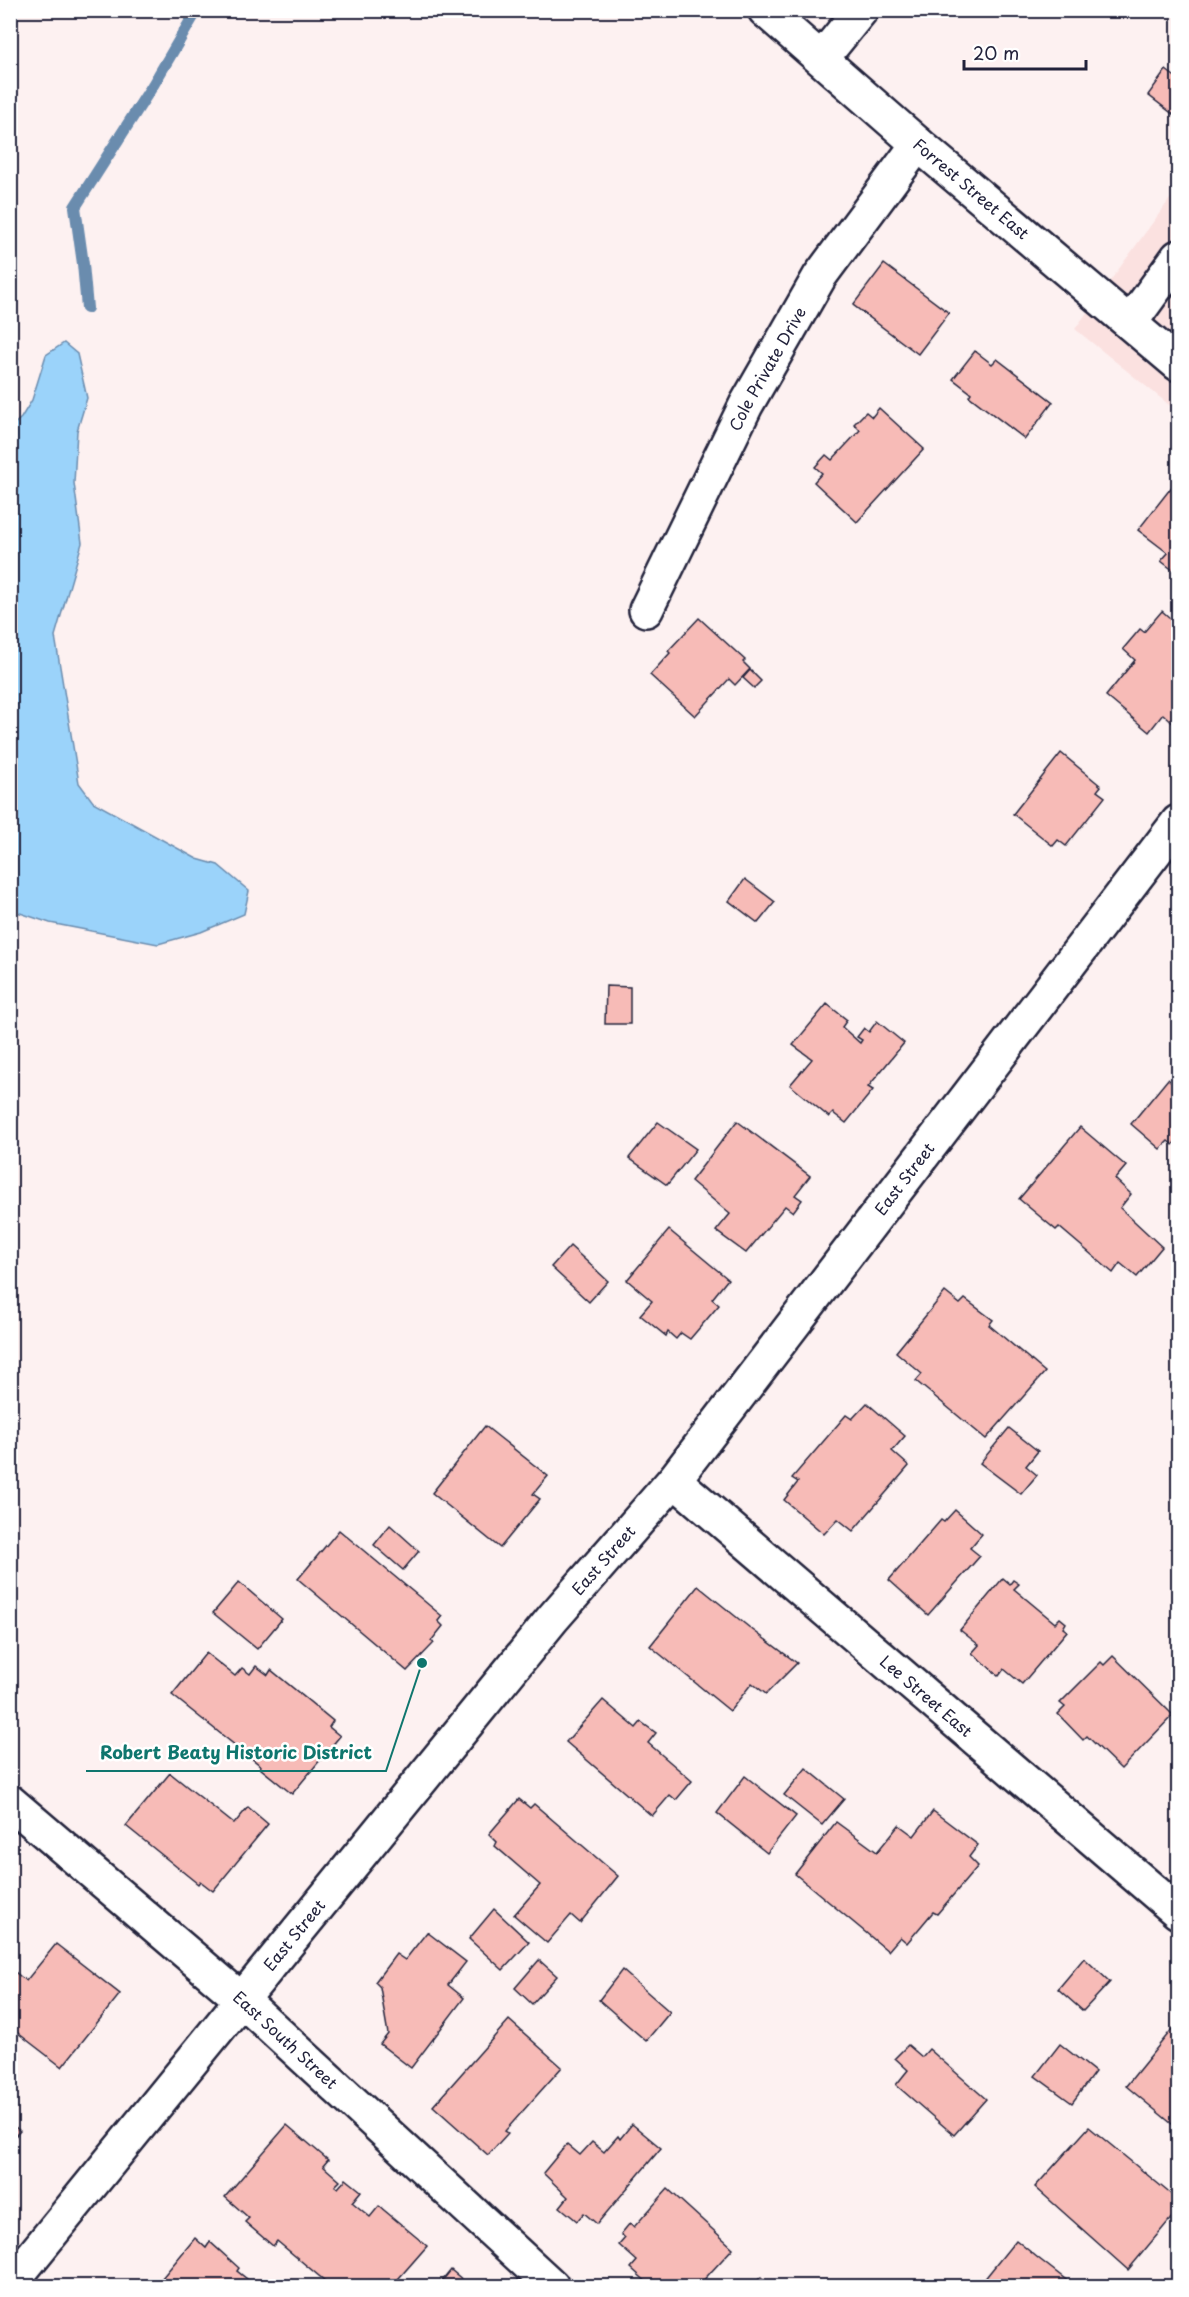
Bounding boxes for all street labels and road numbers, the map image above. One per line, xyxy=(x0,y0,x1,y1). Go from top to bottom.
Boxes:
street label: Forrest Street East xyxy=(909,132,1035,244)
street label: Cole Private Drive xyxy=(722,302,811,435)
street label: East Street xyxy=(868,1137,939,1220)
street label: East Street xyxy=(565,1519,640,1600)
street label: Lee Street East xyxy=(875,1649,978,1742)
street label: East Street xyxy=(257,1894,330,1975)
street label: East South Street xyxy=(228,1985,344,2094)

